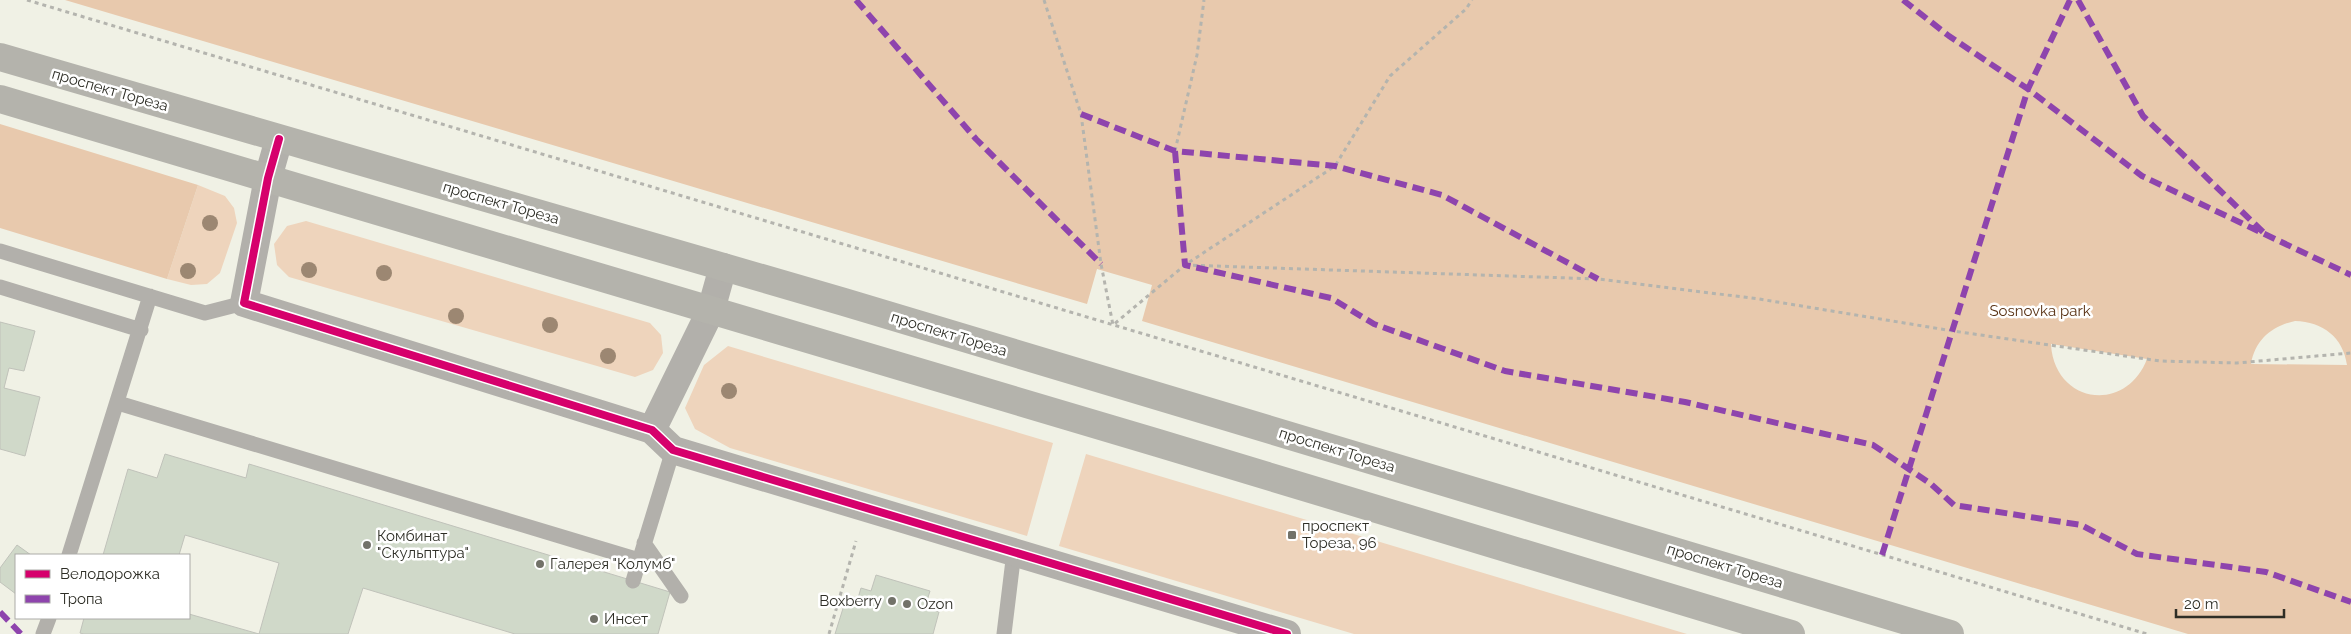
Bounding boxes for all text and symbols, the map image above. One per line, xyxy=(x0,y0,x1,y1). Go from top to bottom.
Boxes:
street label: проспект Тореза xyxy=(50,65,170,115)
street label: проспект Тореза xyxy=(441,178,561,228)
park label: Sosnovka park xyxy=(1989,302,2091,320)
street label: проспект Тореза xyxy=(889,308,1009,360)
street label: проспект Тореза xyxy=(1277,424,1397,476)
place label: проспект Тореза, 96 xyxy=(1302,517,1377,552)
place label: Комбинат "Скульптура" xyxy=(377,527,469,562)
marker: проспект Тореза, 96 xyxy=(1286,529,1298,541)
marker: Комбинат "Скульптура" xyxy=(361,539,373,551)
street label: проспект Тореза xyxy=(1665,540,1785,592)
legend xyxy=(15,554,190,619)
place label: Галерея "Колумб" xyxy=(550,555,675,573)
marker: Галерея "Колумб" xyxy=(534,558,546,570)
text: Велодорожка xyxy=(60,565,160,583)
scale bar xyxy=(2176,586,2284,618)
text: Тропа xyxy=(60,590,103,608)
place label: Boxberry xyxy=(819,592,882,610)
marker: Boxberry xyxy=(886,595,898,607)
place label: Ozon xyxy=(917,595,953,613)
text: 20 m xyxy=(2184,595,2219,613)
marker: Ozon xyxy=(901,598,913,610)
place label: Инсет xyxy=(604,610,648,628)
marker: Инсет xyxy=(588,613,600,625)

